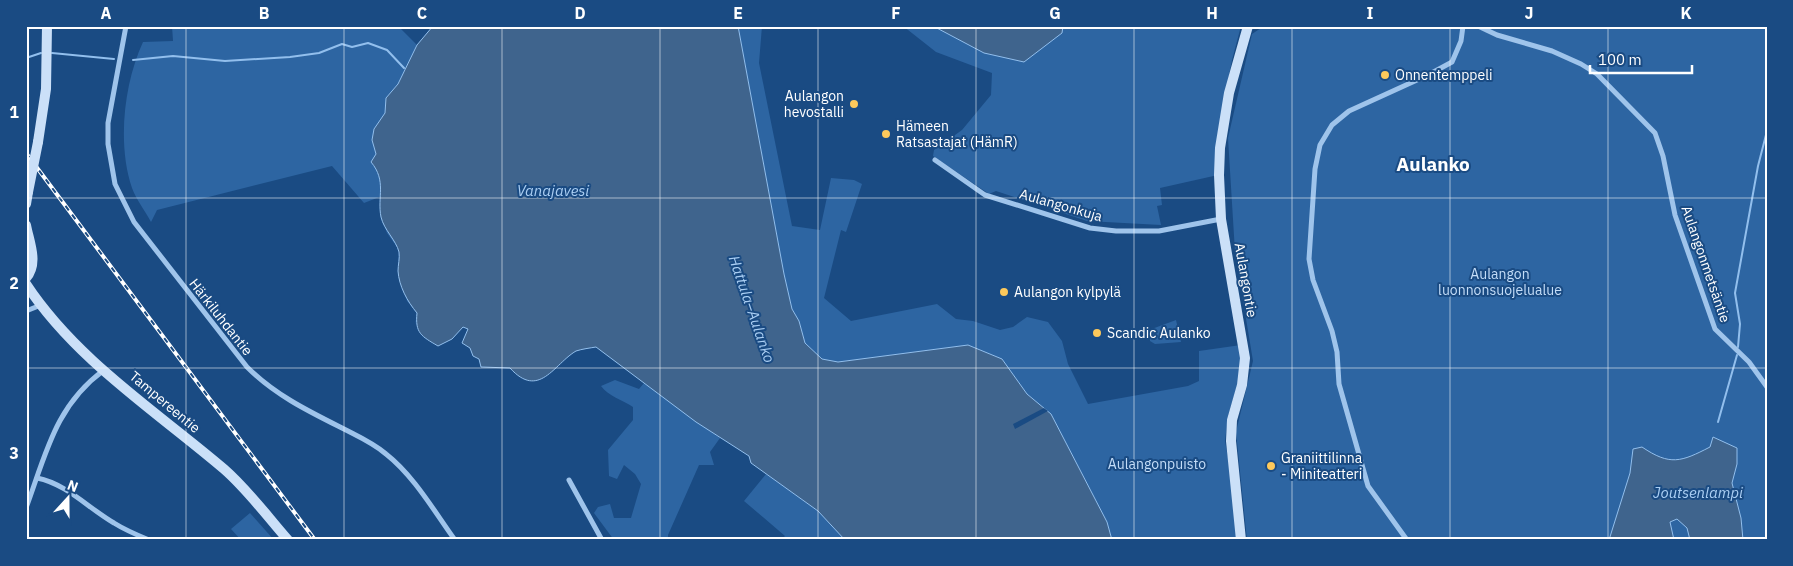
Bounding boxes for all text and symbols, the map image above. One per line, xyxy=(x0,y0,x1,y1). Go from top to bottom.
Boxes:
text: A xyxy=(101,3,112,23)
text: B xyxy=(259,3,270,23)
text: C xyxy=(417,3,427,23)
text: D xyxy=(574,3,586,23)
text: E xyxy=(733,3,743,23)
text: F xyxy=(891,3,901,23)
text: G xyxy=(1049,3,1061,23)
text: H xyxy=(1206,3,1218,23)
text: I xyxy=(1367,3,1374,23)
text: J xyxy=(1525,3,1533,23)
text: K xyxy=(1680,3,1692,23)
scale bar xyxy=(1590,42,1693,74)
text: 100 m xyxy=(1598,50,1642,69)
place label: Onnentemppeli xyxy=(1395,66,1492,84)
marker: Onnentemppeli xyxy=(1379,69,1391,81)
place label: Aulangon hevostalli xyxy=(784,87,844,121)
marker: Aulangon hevostalli xyxy=(848,98,860,110)
text: 1 xyxy=(9,102,19,122)
place label: Hämeen Ratsastajat (HämR) xyxy=(896,117,1018,151)
marker: Hämeen Ratsastajat (HämR) xyxy=(880,128,892,140)
district label: Aulanko xyxy=(1396,152,1470,176)
water label: Vanajavesi xyxy=(517,181,589,200)
street label: Aulangonkuja xyxy=(1017,185,1105,226)
street label: Aulangonmetsäntie xyxy=(1678,203,1735,325)
street label: Aulangontie xyxy=(1231,241,1261,319)
water label: Hattula–Aulanko xyxy=(725,253,779,365)
park label: Aulangon luonnonsuojelualue xyxy=(1438,265,1562,299)
text: 2 xyxy=(9,273,19,293)
street label: Härkiluhdantie xyxy=(185,275,257,359)
place label: Aulangon kylpylä xyxy=(1014,283,1122,301)
marker: Aulangon kylpylä xyxy=(998,286,1010,298)
place label: Scandic Aulanko xyxy=(1107,324,1211,342)
marker: Scandic Aulanko xyxy=(1091,327,1103,339)
street label: Tampereentie xyxy=(126,367,204,437)
text: 3 xyxy=(9,443,19,463)
place label: Graniittilinna - Miniteatteri xyxy=(1281,449,1363,483)
park label: Aulangonpuisto xyxy=(1108,455,1206,473)
marker: Graniittilinna - Miniteatteri xyxy=(1265,460,1277,472)
north arrow xyxy=(42,474,92,524)
text: N xyxy=(65,476,81,496)
water label: Joutsenlampi xyxy=(1653,483,1743,502)

